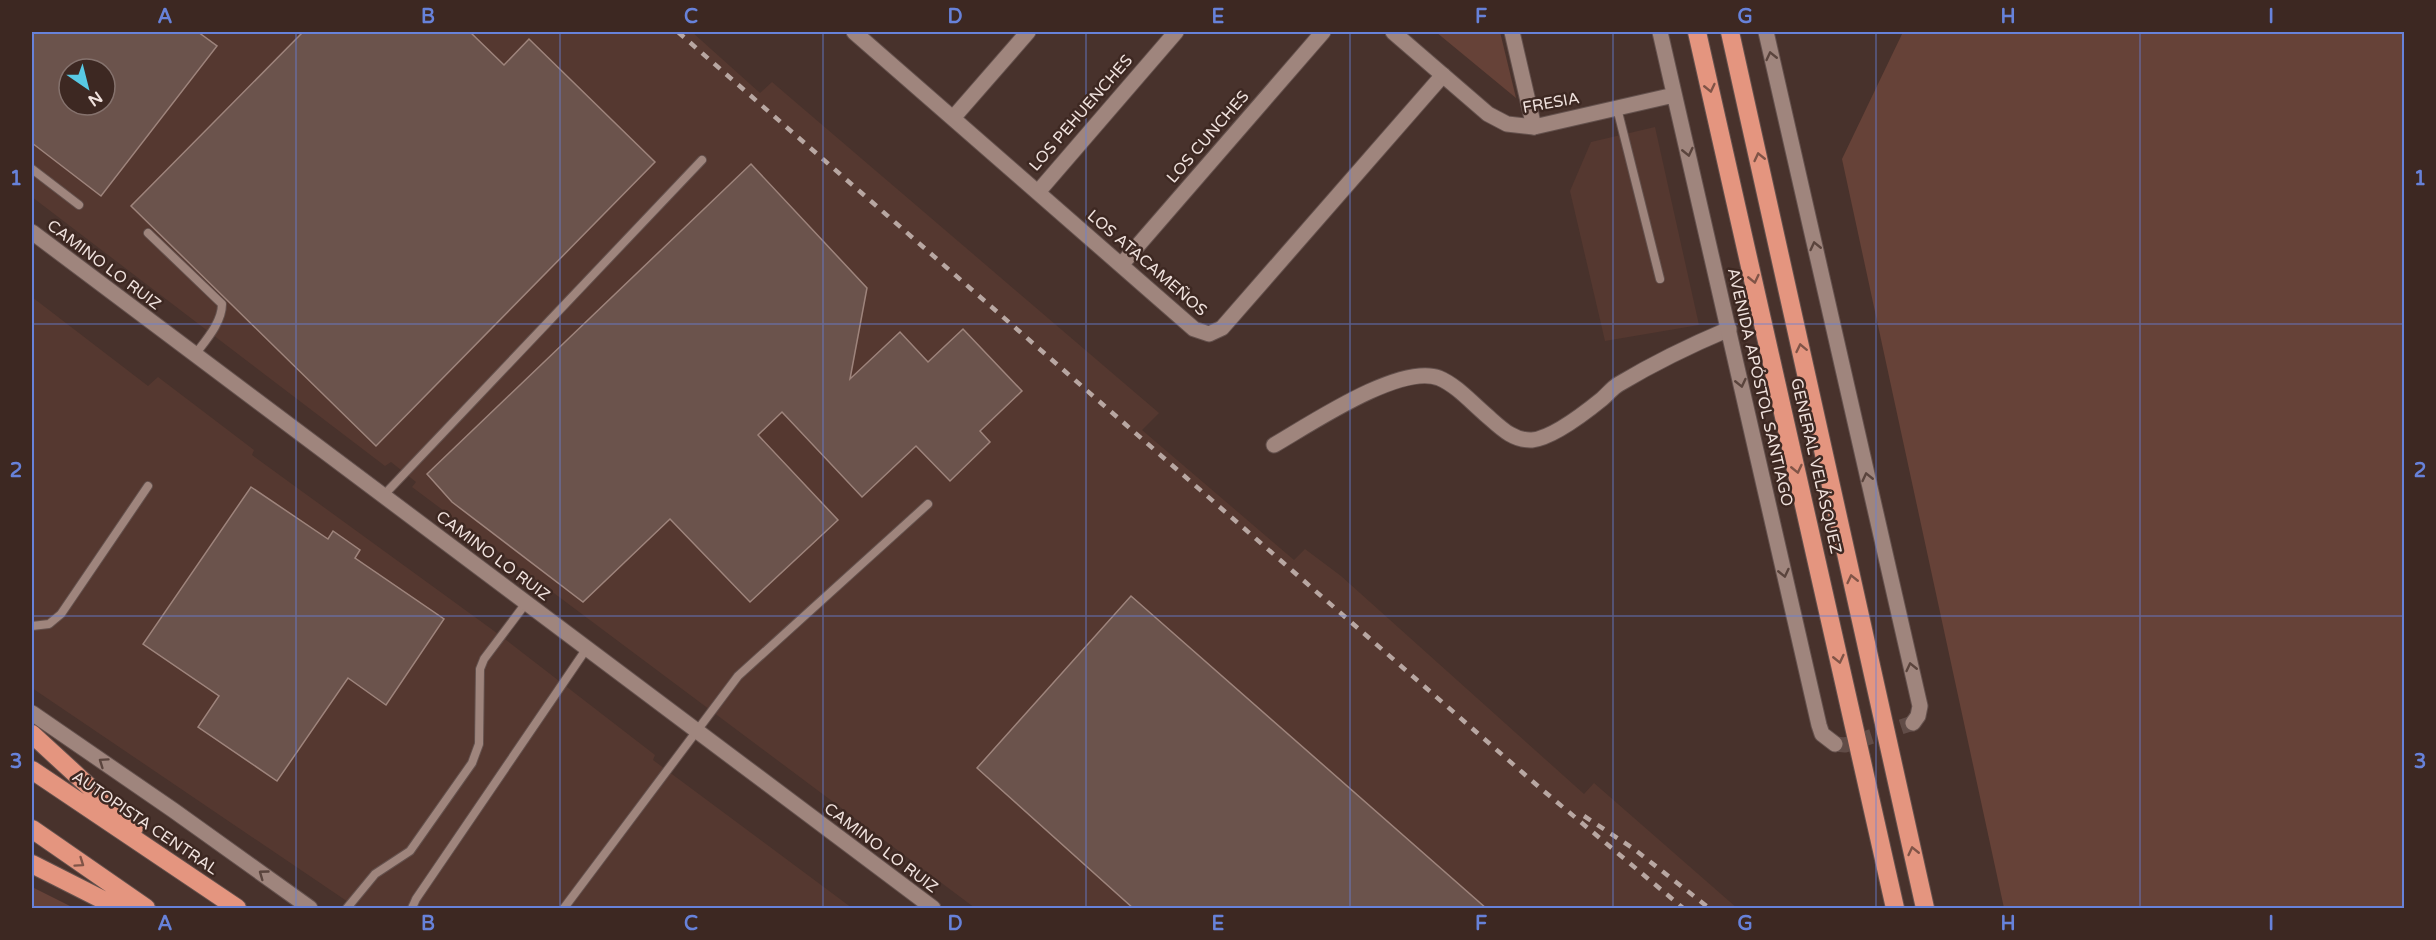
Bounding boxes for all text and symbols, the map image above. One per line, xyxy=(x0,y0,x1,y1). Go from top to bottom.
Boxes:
text: A xyxy=(158,5,173,29)
text: B xyxy=(421,5,435,29)
text: C xyxy=(684,5,698,29)
text: D xyxy=(947,5,963,29)
text: E xyxy=(1212,5,1225,29)
text: F xyxy=(1475,5,1487,29)
text: G xyxy=(1737,5,1753,29)
text: H xyxy=(2000,5,2016,29)
text: I xyxy=(2268,5,2274,29)
street label: LOS PEHUENCHES xyxy=(1025,51,1137,175)
one-way arrow xyxy=(1766,51,1779,61)
north arrow xyxy=(57,57,117,117)
one-way arrow xyxy=(1703,83,1716,93)
text: N xyxy=(84,87,106,110)
street label: LOS CUNCHES xyxy=(1163,87,1254,187)
street label: FRESIA xyxy=(1521,88,1581,118)
one-way arrow xyxy=(1680,147,1693,157)
one-way arrow xyxy=(1753,153,1766,163)
text: 1 xyxy=(10,167,22,191)
text: 1 xyxy=(2414,167,2426,191)
street label: LOS ATACAMEÑOS xyxy=(1083,206,1211,321)
street label: CAMINO LO RUIZ xyxy=(43,216,165,314)
one-way arrow xyxy=(1809,241,1822,251)
street label: AVENIDA APÓSTOL SANTIAGO xyxy=(1723,266,1797,508)
one-way arrow xyxy=(1747,273,1760,283)
one-way arrow xyxy=(1795,343,1808,353)
street label: GENERAL VELÁSQUEZ xyxy=(1786,376,1846,556)
one-way arrow xyxy=(1733,378,1746,388)
text: 2 xyxy=(10,459,22,483)
text: 2 xyxy=(2414,459,2426,483)
one-way arrow xyxy=(1789,464,1802,474)
one-way arrow xyxy=(1861,472,1874,482)
street label: CAMINO LO RUIZ xyxy=(432,507,554,605)
one-way arrow xyxy=(1777,568,1790,578)
one-way arrow xyxy=(1847,574,1860,584)
one-way arrow xyxy=(1832,654,1845,664)
one-way arrow xyxy=(1905,662,1918,672)
text: 3 xyxy=(10,750,22,774)
text: 3 xyxy=(2414,750,2426,774)
one-way arrow xyxy=(99,758,110,769)
street label: AUTOPISTA CENTRAL xyxy=(68,767,222,879)
street label: CAMINO LO RUIZ xyxy=(820,799,942,897)
one-way arrow xyxy=(1907,847,1920,857)
one-way arrow xyxy=(73,856,84,867)
one-way arrow xyxy=(258,870,269,881)
text: A xyxy=(158,912,173,936)
text: B xyxy=(421,912,435,936)
text: C xyxy=(684,912,698,936)
text: D xyxy=(947,912,963,936)
text: E xyxy=(1212,912,1225,936)
text: F xyxy=(1475,912,1487,936)
text: G xyxy=(1737,912,1753,936)
text: H xyxy=(2000,912,2016,936)
text: I xyxy=(2268,912,2274,936)

